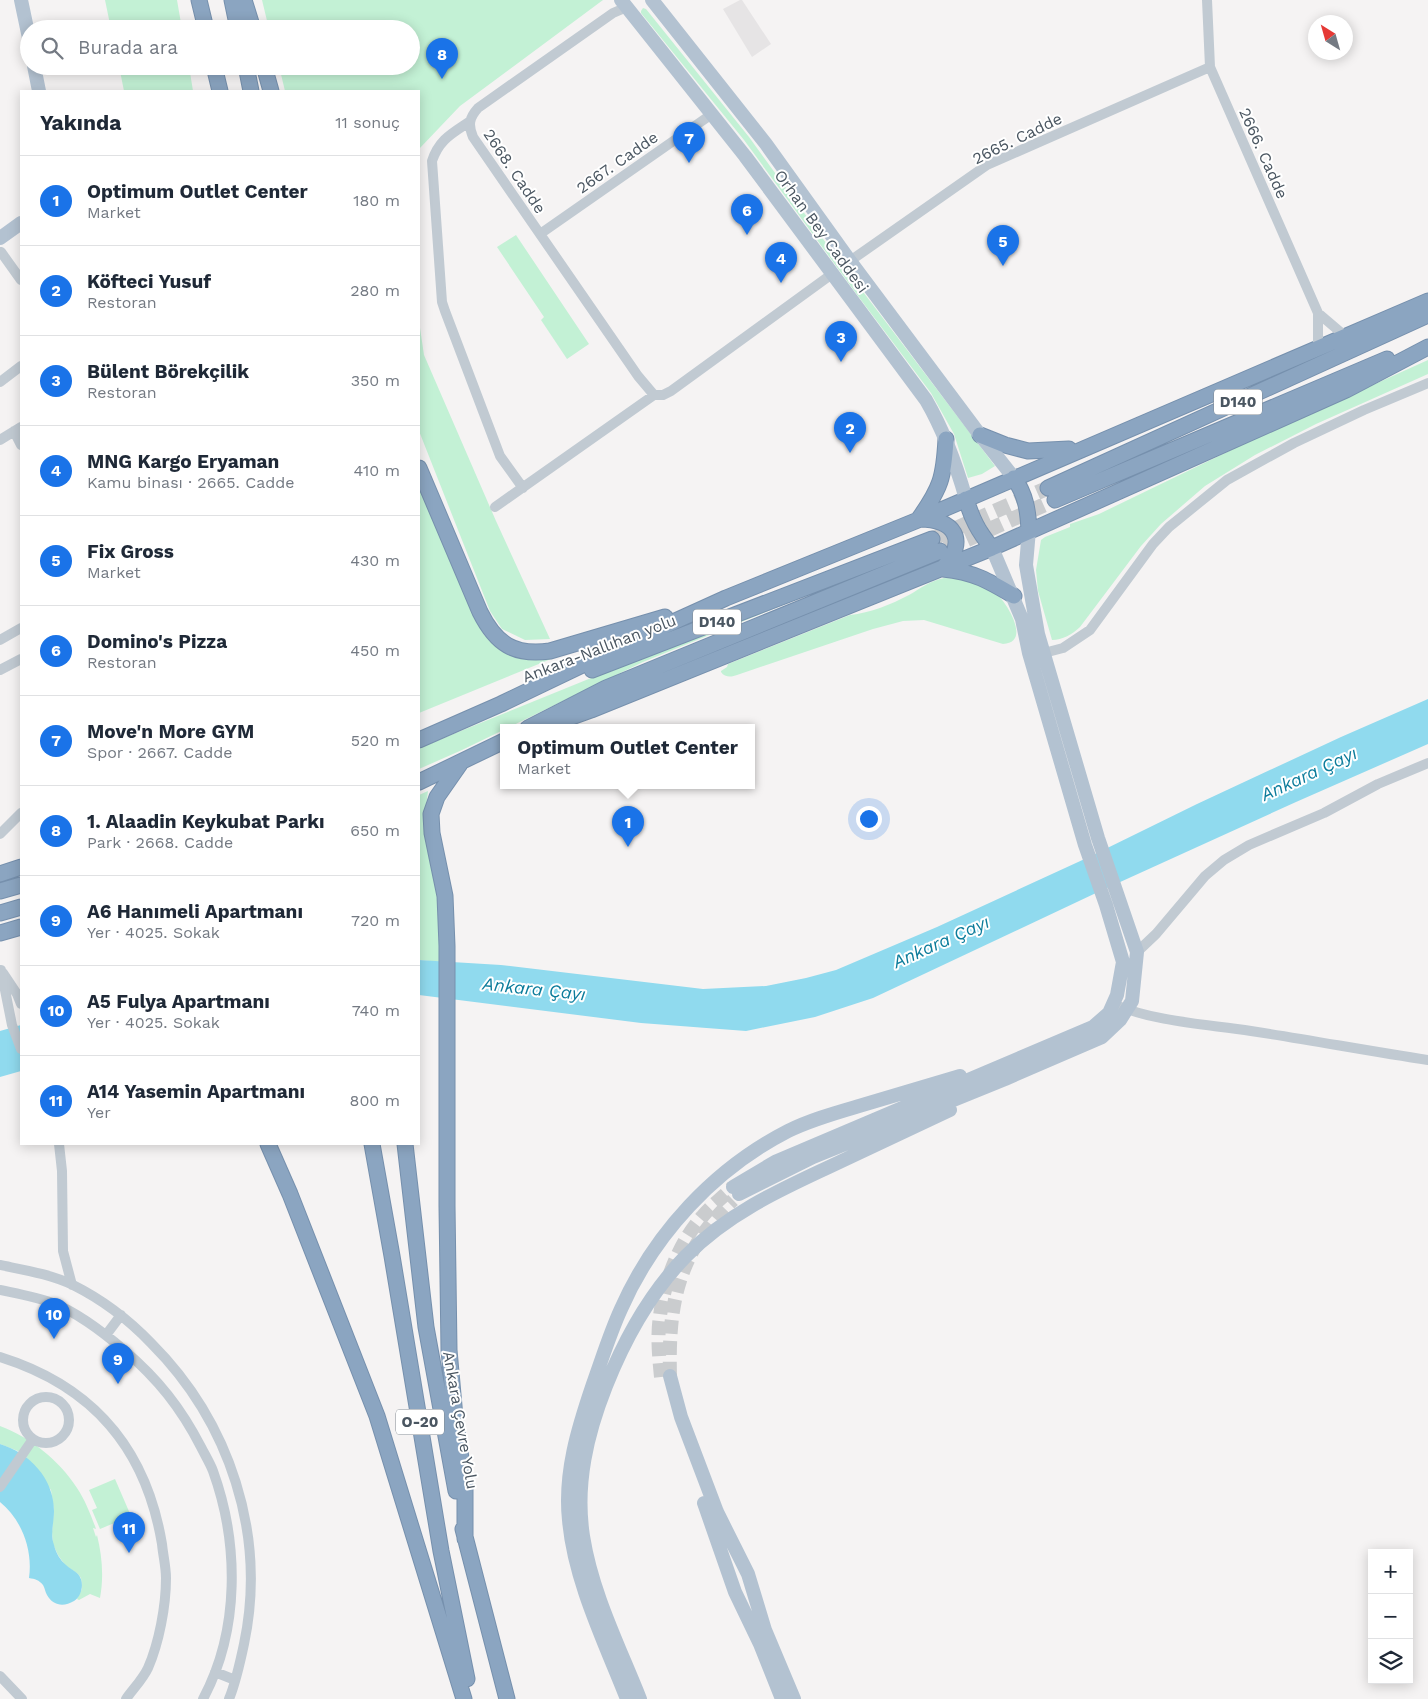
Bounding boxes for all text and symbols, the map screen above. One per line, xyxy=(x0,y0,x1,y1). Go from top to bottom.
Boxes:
north arrow xyxy=(1308,15,1353,60)
search box xyxy=(20,20,420,75)
icon: search xyxy=(38,34,66,62)
text: Burada ara xyxy=(78,36,178,59)
pin: 8 xyxy=(426,38,458,79)
street label: 2666. Cadde xyxy=(1235,105,1292,202)
street label: 2665. Cadde xyxy=(969,109,1065,168)
text: Yakında xyxy=(40,110,121,135)
text: 11 sonuç xyxy=(335,113,400,132)
pin: 7 xyxy=(673,122,705,163)
street label: 2668. Cadde xyxy=(479,125,550,217)
street label: 2667. Cadde xyxy=(573,127,662,197)
street label: Orhan Bey Caddesi xyxy=(771,166,873,296)
text: Optimum Outlet Center xyxy=(87,180,308,203)
text: 1 xyxy=(53,191,59,210)
text: 180 m xyxy=(353,191,400,210)
pin: 6 xyxy=(731,194,763,235)
text: Market xyxy=(87,203,141,222)
pin: 5 xyxy=(987,225,1019,266)
pin: 4 xyxy=(765,242,797,283)
text: Köfteci Yusuf xyxy=(87,270,211,293)
text: 2 xyxy=(51,281,61,300)
text: 280 m xyxy=(350,281,400,300)
text: Restoran xyxy=(87,293,157,312)
pin: 3 xyxy=(825,321,857,362)
text: Bülent Börekçilik xyxy=(87,360,249,383)
text: 3 xyxy=(51,371,61,390)
text: 350 m xyxy=(351,371,400,390)
text: Restoran xyxy=(87,383,157,402)
road number: D140 xyxy=(1214,390,1262,414)
pin: 2 xyxy=(834,412,866,453)
text: MNG Kargo Eryaman xyxy=(87,450,279,473)
text: 4 xyxy=(51,461,61,480)
text: 410 m xyxy=(354,461,400,480)
text: Kamu binası · 2665. Cadde xyxy=(87,473,295,492)
text: Fix Gross xyxy=(87,540,174,563)
text: 5 xyxy=(51,551,61,570)
text: 430 m xyxy=(350,551,400,570)
text: Market xyxy=(87,563,141,582)
street label: Ankara-Nallıhan yolu xyxy=(520,610,679,687)
road number: D140 xyxy=(693,610,741,634)
text: Domino's Pizza xyxy=(87,630,227,653)
text: 6 xyxy=(51,641,61,660)
text: 450 m xyxy=(350,641,400,660)
text: Restoran xyxy=(87,653,157,672)
text: Move'n More GYM xyxy=(87,720,254,743)
popup xyxy=(500,724,755,789)
text: 7 xyxy=(51,731,61,750)
text: 520 m xyxy=(351,731,400,750)
text: Optimum Outlet Center xyxy=(517,736,738,759)
water label: Ankara Çayı xyxy=(1257,742,1360,805)
text: Spor · 2667. Cadde xyxy=(87,743,233,762)
text: Market xyxy=(517,759,571,778)
pin: 1 xyxy=(612,806,644,847)
your location xyxy=(856,806,882,832)
text: 1. Alaadin Keykubat Parkı xyxy=(87,810,325,833)
text: 8 xyxy=(51,821,61,840)
text: 650 m xyxy=(350,821,400,840)
text: Park · 2668. Cadde xyxy=(87,833,233,852)
text: A6 Hanımeli Apartmanı xyxy=(87,900,303,923)
text: 9 xyxy=(51,911,61,930)
text: 720 m xyxy=(351,911,400,930)
water label: Ankara Çayı xyxy=(888,911,993,973)
text: Yer · 4025. Sokak xyxy=(87,923,220,942)
water label: Ankara Çayı xyxy=(480,973,587,1004)
text: A5 Fulya Apartmanı xyxy=(87,990,270,1013)
text: 10 xyxy=(47,1001,65,1020)
text: 740 m xyxy=(352,1001,400,1020)
text: Yer · 4025. Sokak xyxy=(87,1013,220,1032)
text: A14 Yasemin Apartmanı xyxy=(87,1080,305,1103)
text: 11 xyxy=(49,1091,63,1110)
text: 800 m xyxy=(350,1091,400,1110)
text: Yer xyxy=(87,1103,111,1122)
pin: 10 xyxy=(38,1298,70,1339)
pin: 9 xyxy=(102,1343,134,1384)
street label: Ankara Çevre Yolu xyxy=(439,1350,482,1491)
road number: O-20 xyxy=(396,1410,444,1434)
pin: 11 xyxy=(113,1512,145,1553)
map controls xyxy=(1368,1549,1413,1684)
button: + xyxy=(1368,1549,1413,1594)
button: − xyxy=(1368,1594,1413,1639)
button: layers xyxy=(1368,1639,1413,1684)

